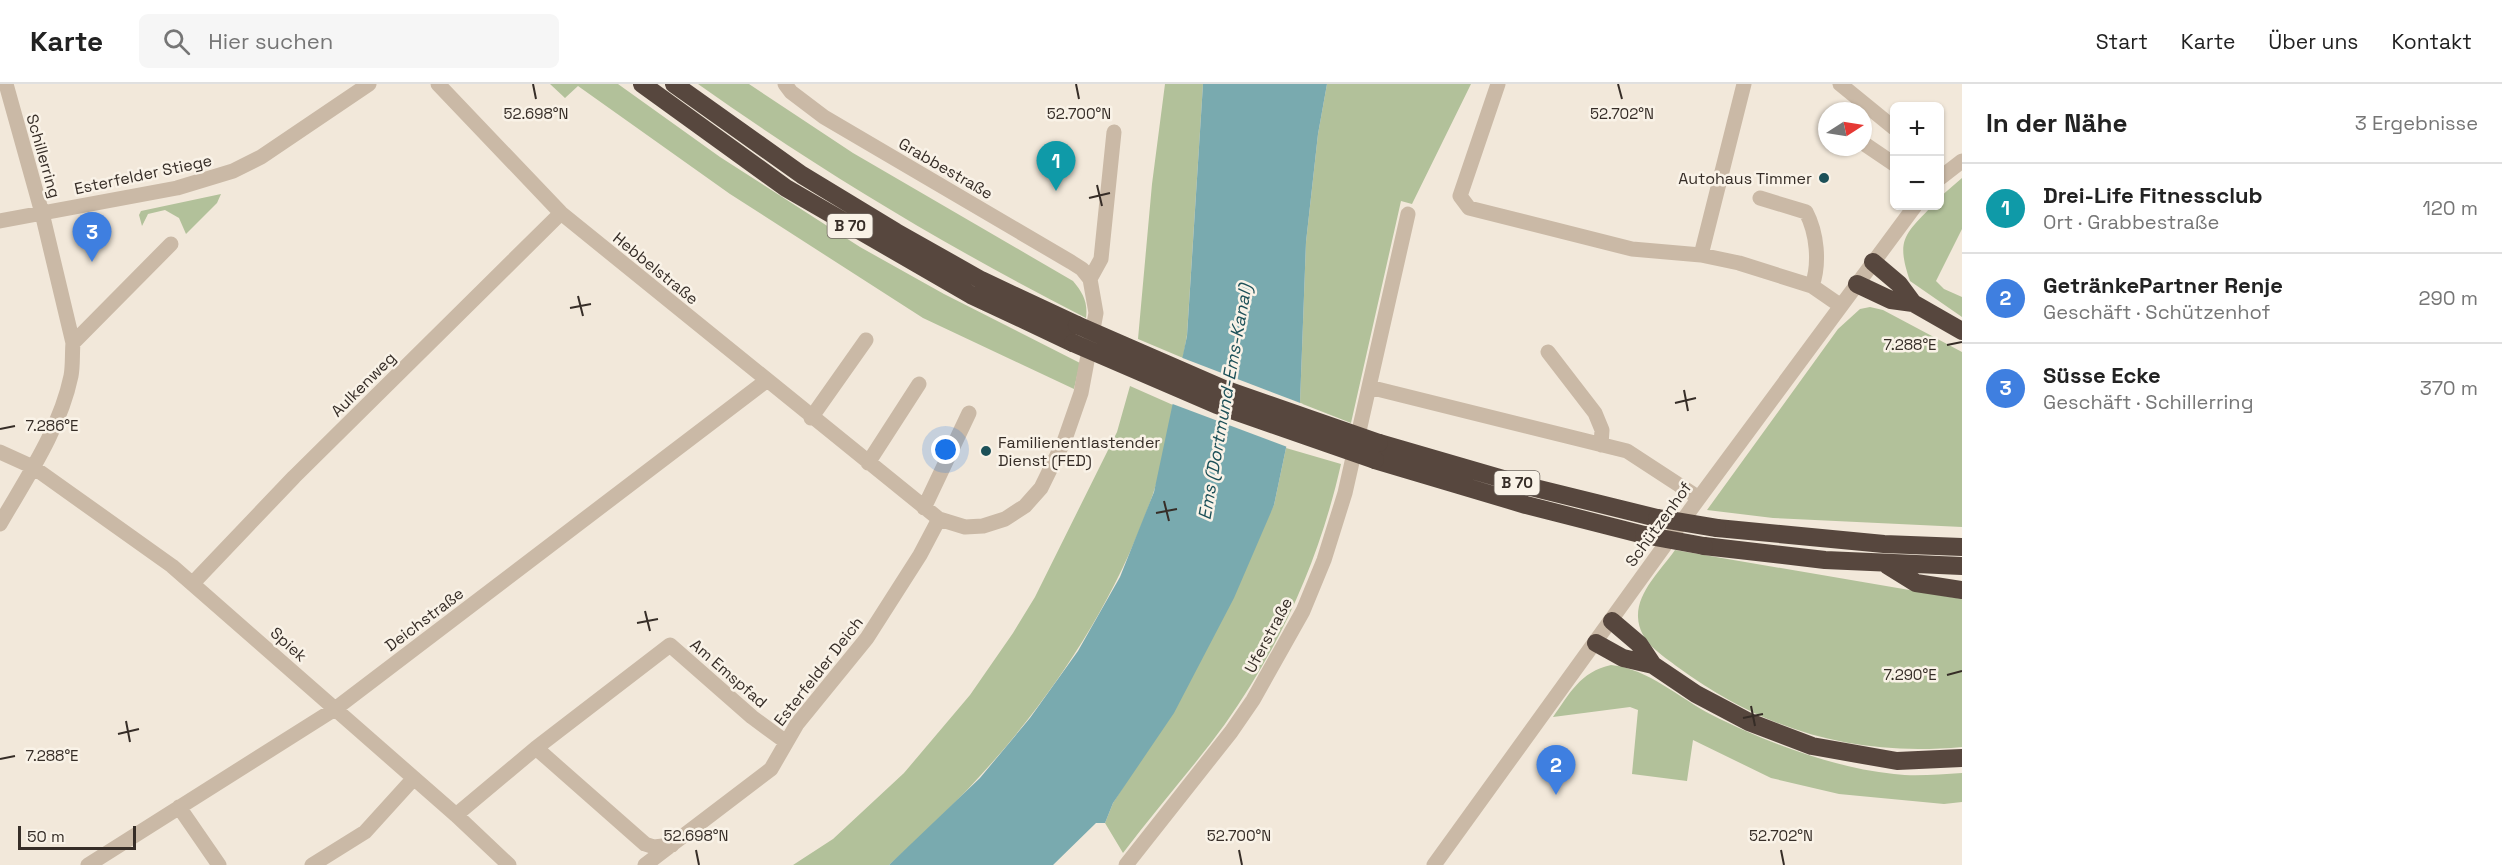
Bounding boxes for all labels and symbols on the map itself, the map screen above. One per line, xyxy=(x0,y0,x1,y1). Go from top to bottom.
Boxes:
north arrow xyxy=(1818,102,1872,156)
text: 52.698°N xyxy=(504,104,568,123)
text: 52.700°N xyxy=(1047,104,1111,123)
text: 52.702°N xyxy=(1590,104,1654,123)
street label: Schillerring xyxy=(22,112,66,201)
street label: Grabbestraße xyxy=(895,133,997,204)
pin: 1 xyxy=(1036,141,1076,191)
street label: Esterfelder Stiege xyxy=(72,150,214,199)
place label: Autohaus Timmer xyxy=(1678,168,1812,189)
marker: Autohaus Timmer xyxy=(1817,171,1831,185)
pin: 3 xyxy=(72,212,112,262)
road number: B 70 xyxy=(828,214,872,238)
street label: Hebbelstraße xyxy=(609,227,703,309)
water label: Ems (Dortmund-Ems-Kanal) xyxy=(1192,280,1257,522)
text: 7.288°E xyxy=(1883,335,1937,354)
street label: Aulkenweg xyxy=(326,347,400,421)
text: 7.286°E xyxy=(26,416,79,435)
place label: Familienentlastender Dienst (FED) xyxy=(998,432,1160,471)
your location xyxy=(931,435,960,464)
marker: Familienentlastender Dienst (FED) xyxy=(979,444,993,458)
road number: B 70 xyxy=(1494,471,1540,495)
street label: Schützenhof xyxy=(1621,478,1696,571)
street label: Deichstraße xyxy=(381,583,468,656)
street label: Uferstraße xyxy=(1240,594,1297,677)
street label: Esterfelder Deich xyxy=(769,612,868,730)
street label: Spiek xyxy=(266,622,312,667)
street label: Am Emspfad xyxy=(686,634,772,713)
text: 7.290°E xyxy=(1883,665,1937,684)
text: 7.288°E xyxy=(25,746,79,765)
pin: 2 xyxy=(1536,746,1576,795)
scale bar xyxy=(18,823,136,850)
text: 52.698°N xyxy=(664,826,728,845)
text: 52.700°N xyxy=(1207,826,1271,845)
text: 52.702°N xyxy=(1749,826,1813,845)

